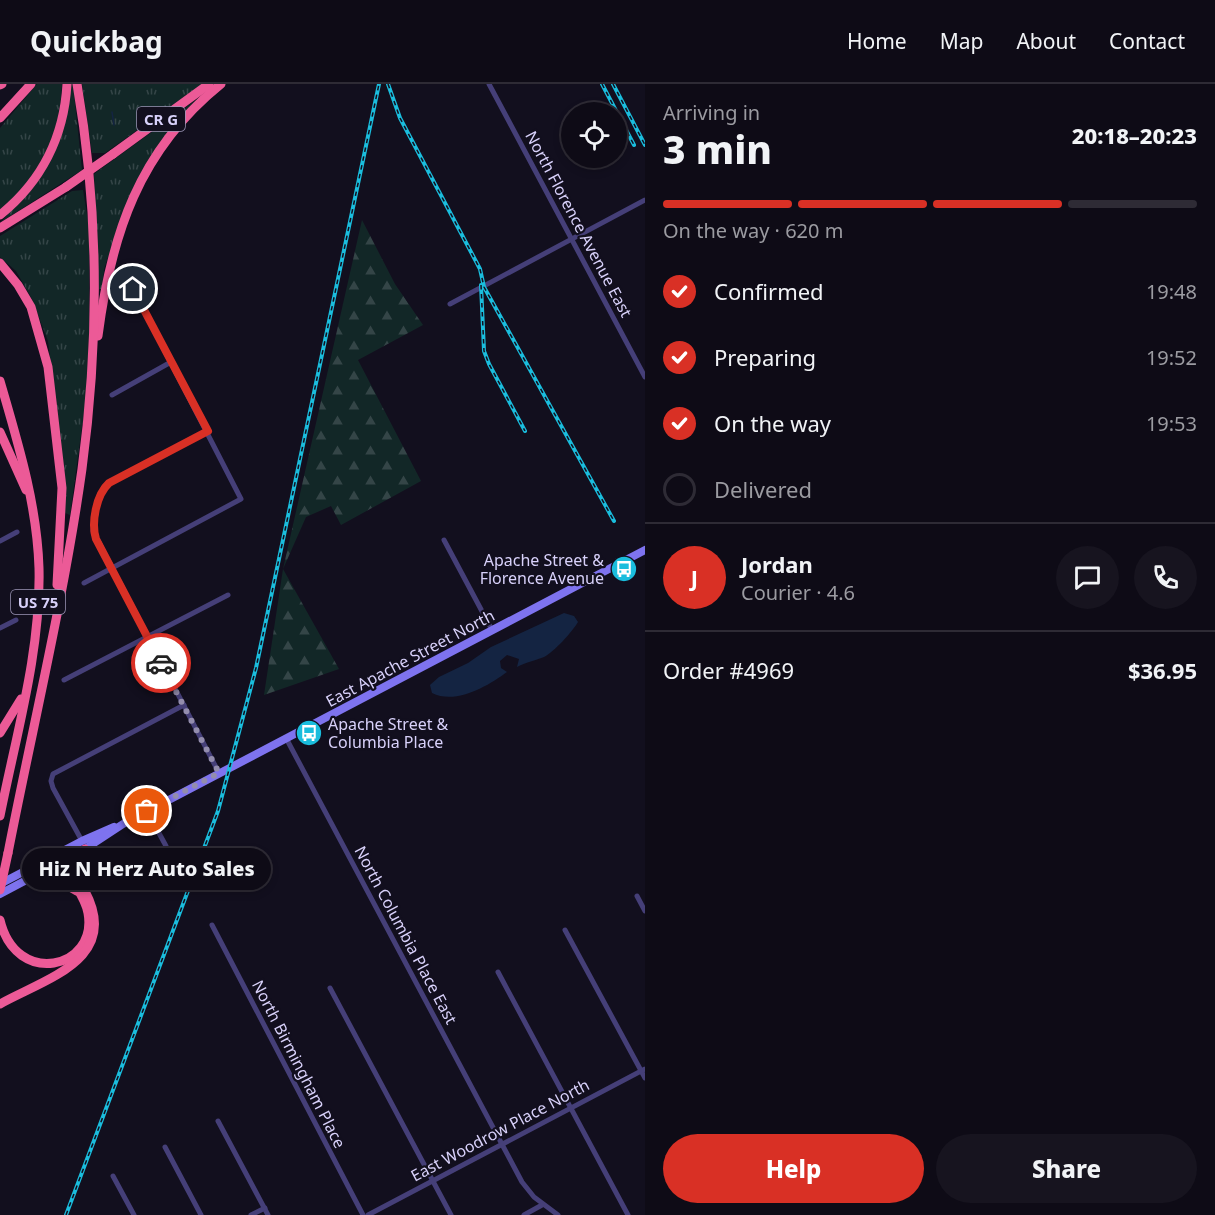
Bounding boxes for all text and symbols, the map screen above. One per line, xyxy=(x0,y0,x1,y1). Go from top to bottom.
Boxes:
text: Quickbag xyxy=(30,22,163,60)
text: Home xyxy=(847,27,907,55)
text: Map xyxy=(940,27,983,55)
text: About xyxy=(1016,27,1076,55)
text: Contact xyxy=(1109,27,1185,55)
text: Arriving in xyxy=(663,99,760,126)
map controls xyxy=(561,102,627,168)
button: locate xyxy=(561,102,627,168)
road number: CR G xyxy=(137,107,185,131)
text: 20:18–20:23 xyxy=(1072,120,1197,150)
text: 3 min xyxy=(663,122,772,175)
street label: North Florence Avenue East xyxy=(520,127,638,321)
text: On the way · 620 m xyxy=(663,217,843,244)
pin xyxy=(107,263,158,314)
icon: home xyxy=(116,272,149,305)
icon: check xyxy=(663,275,696,308)
text: Confirmed xyxy=(714,276,824,306)
text: 19:48 xyxy=(1146,278,1197,305)
icon: check xyxy=(663,341,696,374)
text: Preparing xyxy=(714,342,816,372)
text: 19:52 xyxy=(1146,344,1197,371)
icon: check xyxy=(663,407,696,440)
text: On the way xyxy=(714,408,831,438)
text: 19:53 xyxy=(1146,410,1197,437)
text: Delivered xyxy=(714,474,812,504)
button: chat xyxy=(1056,546,1119,609)
button: phone xyxy=(1134,546,1197,609)
place label: Apache Street & Florence Avenue xyxy=(480,549,604,589)
text: Jordan xyxy=(741,549,813,579)
bus stop icon: Apache Street & Florence Avenue xyxy=(609,554,639,584)
text: J xyxy=(691,562,698,592)
text: Courier · 4.6 xyxy=(741,579,855,606)
road number: US 75 xyxy=(11,590,65,614)
street label: East Apache Street North xyxy=(322,604,498,712)
courier xyxy=(131,633,191,693)
icon: car xyxy=(145,647,178,680)
text: Order #4969 xyxy=(663,655,794,685)
text: $36.95 xyxy=(1128,655,1197,685)
place label: Apache Street & Columbia Place xyxy=(328,713,449,753)
bus stop icon: Apache Street & Columbia Place xyxy=(294,718,324,748)
pin xyxy=(121,785,172,836)
icon: bag xyxy=(130,794,163,827)
street label: North Columbia Place East xyxy=(350,842,463,1028)
callout: Hiz N Herz Auto Sales xyxy=(22,847,272,889)
text: Hiz N Herz Auto Sales xyxy=(38,855,255,882)
street label: North Birmingham Place xyxy=(247,976,351,1152)
street label: East Woodrow Place North xyxy=(407,1073,593,1187)
button: Help xyxy=(663,1134,924,1203)
button: Share xyxy=(936,1134,1197,1203)

